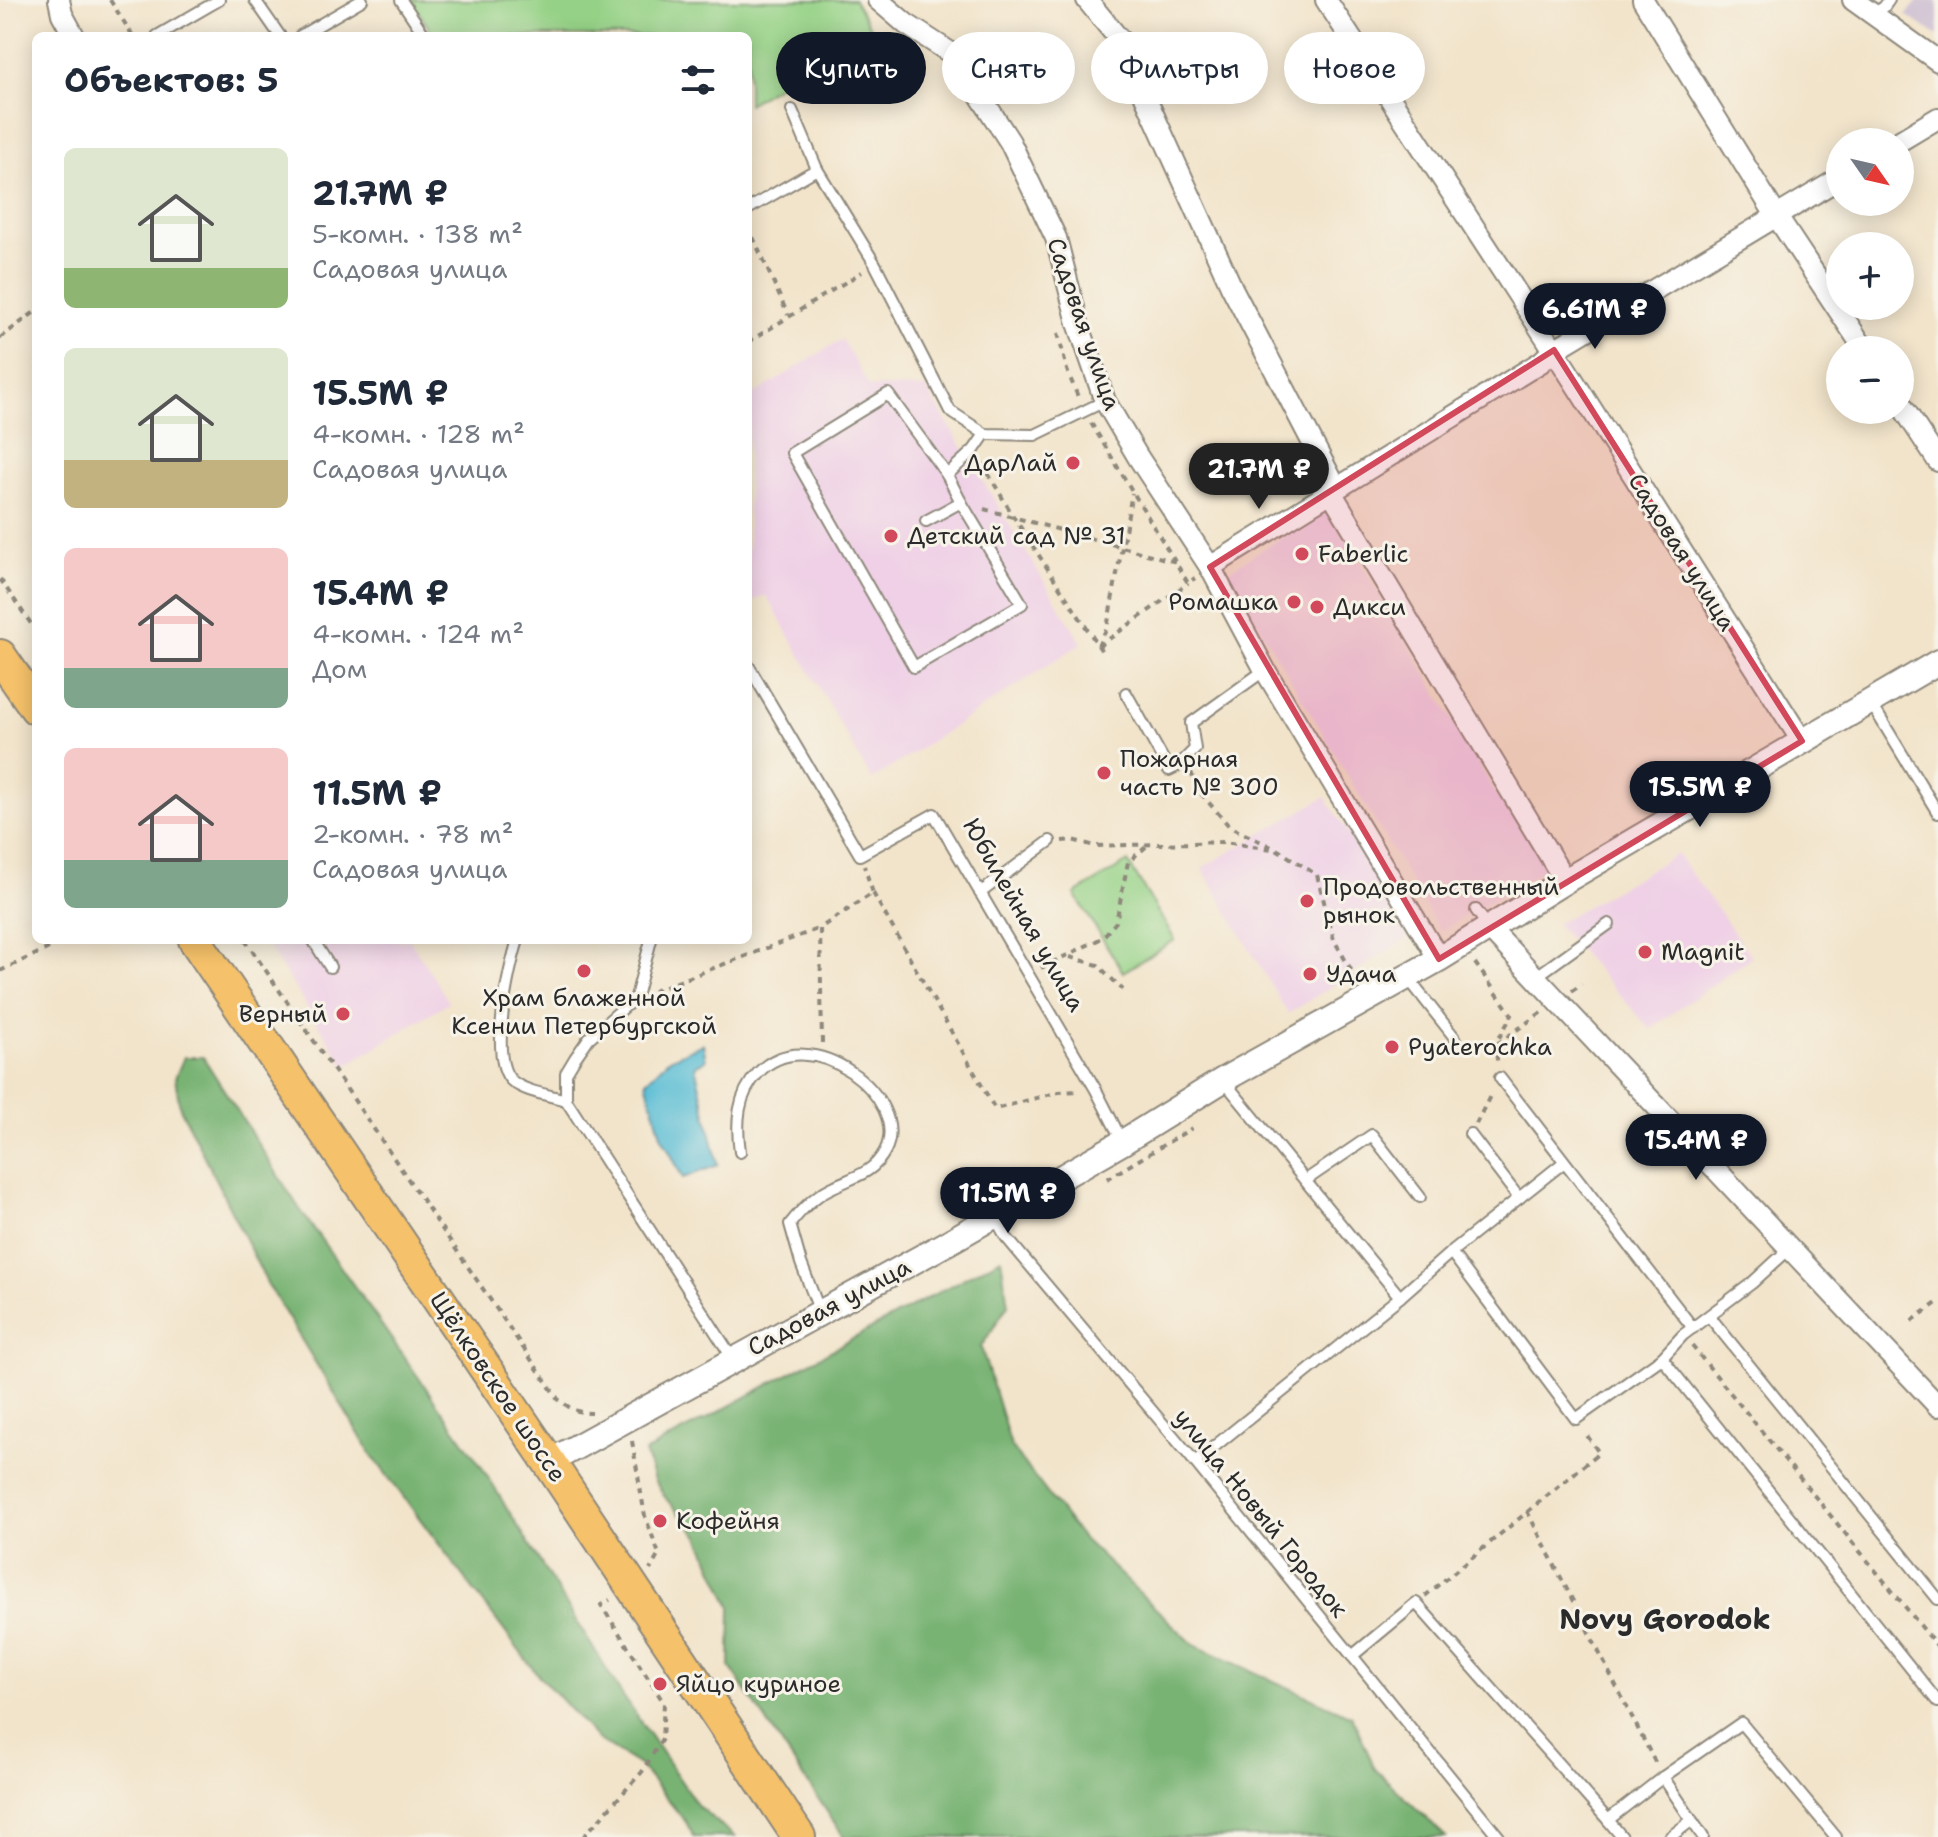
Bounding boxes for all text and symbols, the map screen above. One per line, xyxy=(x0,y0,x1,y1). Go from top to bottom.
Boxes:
chip: Купить xyxy=(776,32,926,104)
chip: Снять xyxy=(942,32,1075,104)
chip: Фильтры xyxy=(1091,32,1268,104)
chip: Новое xyxy=(1284,32,1425,104)
text: Объектов: 5 xyxy=(64,57,279,103)
icon: filters xyxy=(676,58,720,102)
north arrow xyxy=(1826,128,1914,216)
map controls xyxy=(1826,128,1914,424)
text: 21.7M ₽ xyxy=(312,170,448,216)
icon: home xyxy=(128,180,224,276)
text: 5-комн. · 138 m² xyxy=(312,216,523,251)
button: + xyxy=(1826,232,1914,320)
street label: Садовая улица xyxy=(1040,234,1129,415)
text: Садовая улица xyxy=(312,251,507,286)
pin: 6.61M ₽ xyxy=(1521,283,1669,351)
text: 6.61M ₽ xyxy=(1542,291,1648,326)
button: − xyxy=(1826,336,1914,424)
text: 15.5M ₽ xyxy=(312,370,449,416)
icon: home xyxy=(128,380,224,476)
text: 4-комн. · 128 m² xyxy=(312,416,525,451)
pin: 21.7M ₽ xyxy=(1185,443,1333,511)
place label: ДарЛай xyxy=(964,447,1057,479)
text: Садовая улица xyxy=(312,451,507,486)
text: 21.7M ₽ xyxy=(1207,451,1311,486)
marker: ДарЛай xyxy=(1064,454,1082,472)
street label: Садовая улица xyxy=(1621,467,1743,637)
place label: Детский сад № 31 xyxy=(907,520,1126,552)
marker: Детский сад № 31 xyxy=(882,527,900,545)
place label: Faberlic xyxy=(1318,538,1409,570)
marker: Faberlic xyxy=(1293,545,1311,563)
text: 15.4M ₽ xyxy=(312,570,449,616)
icon: home xyxy=(128,580,224,676)
place label: Ромашка xyxy=(1168,586,1278,618)
place label: Дикси xyxy=(1333,591,1406,623)
marker: Ромашка xyxy=(1285,593,1303,611)
marker: Дикси xyxy=(1308,598,1326,616)
text: 4-комн. · 124 m² xyxy=(312,616,524,651)
text: Дом xyxy=(312,651,367,686)
place label: Пожарная часть № 300 xyxy=(1120,743,1279,803)
pin: 15.5M ₽ xyxy=(1626,761,1774,829)
marker: Пожарная часть № 300 xyxy=(1095,764,1113,782)
text: 15.5M ₽ xyxy=(1648,769,1752,804)
text: 11.5M ₽ xyxy=(312,770,442,816)
icon: home xyxy=(128,780,224,876)
street label: Юбилейная улица xyxy=(956,813,1092,1017)
text: 2-комн. · 78 m² xyxy=(312,816,513,851)
text: Садовая улица xyxy=(312,851,507,886)
place label: Продовольственный рынок xyxy=(1323,871,1559,931)
marker: Продовольственный рынок xyxy=(1298,892,1316,910)
place label: Magnit xyxy=(1661,936,1745,968)
marker: Magnit xyxy=(1636,943,1654,961)
place label: Удача xyxy=(1326,958,1397,990)
marker: Храм блаженной Ксении Петербургской xyxy=(575,962,593,980)
marker: Удача xyxy=(1301,965,1319,983)
place label: Храм блаженной Ксении Петербургской xyxy=(451,982,717,1042)
place label: Верный xyxy=(239,998,327,1030)
marker: Верный xyxy=(334,1005,352,1023)
place label: Pyaterochka xyxy=(1408,1031,1552,1063)
marker: Pyaterochka xyxy=(1383,1038,1401,1056)
pin: 15.4M ₽ xyxy=(1622,1114,1770,1182)
text: 15.4M ₽ xyxy=(1644,1122,1748,1157)
pin: 11.5M ₽ xyxy=(934,1167,1082,1235)
text: 11.5M ₽ xyxy=(958,1175,1058,1210)
street label: Садовая улица xyxy=(742,1251,916,1363)
street label: Щёлковское шоссе xyxy=(422,1286,574,1488)
street label: улица Новый Городок xyxy=(1167,1402,1355,1624)
place label: Кофейня xyxy=(676,1505,780,1537)
marker: Кофейня xyxy=(651,1512,669,1530)
district label: Novy Gorodok xyxy=(1559,1600,1771,1638)
place label: Яйцо куриное xyxy=(676,1668,841,1700)
marker: Яйцо куриное xyxy=(651,1675,669,1693)

